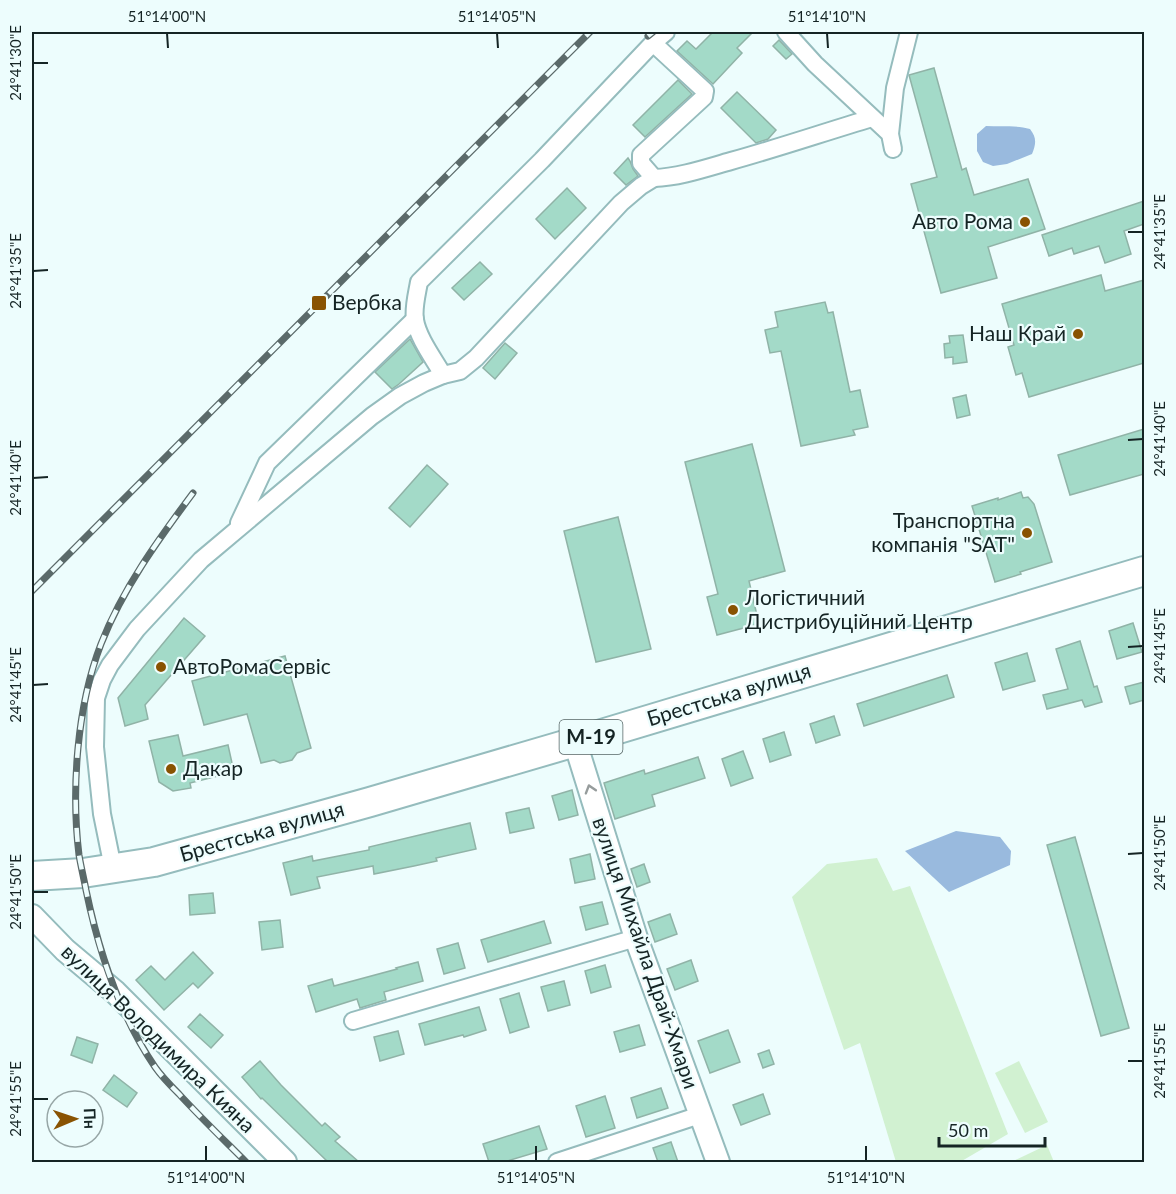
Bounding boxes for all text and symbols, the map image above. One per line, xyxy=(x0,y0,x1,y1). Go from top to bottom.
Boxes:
text: 51°14'00"N xyxy=(128,7,206,25)
text: 51°14'05"N xyxy=(458,7,536,25)
text: 51°14'10"N xyxy=(788,7,866,25)
text: 24°41'30"E xyxy=(6,25,24,101)
text: 24°41'35"E xyxy=(1150,194,1168,270)
place label: Авто Рома xyxy=(912,208,1013,233)
marker: Авто Рома xyxy=(1018,215,1032,229)
text: 24°41'35"E xyxy=(6,233,24,309)
place label: Вербка xyxy=(332,289,402,314)
marker: Вербка xyxy=(310,294,328,312)
place label: Наш Край xyxy=(969,320,1066,345)
marker: Наш Край xyxy=(1071,327,1085,341)
text: 24°41'40"E xyxy=(1150,401,1168,477)
text: 24°41'40"E xyxy=(6,440,24,516)
place label: Транспортна компанія "SAT" xyxy=(871,507,1015,556)
marker: Транспортна компанія "SAT" xyxy=(1020,526,1034,540)
place label: Логістичний Дистрибуційний Центр xyxy=(744,584,973,633)
marker: Логістичний Дистрибуційний Центр xyxy=(726,603,740,617)
text: 24°41'45"E xyxy=(1150,608,1168,684)
text: 24°41'45"E xyxy=(6,647,24,723)
place label: АвтоРомаСервіс xyxy=(173,653,331,678)
street label: Брестська вулиця xyxy=(644,657,814,730)
marker: АвтоРомаСервіс xyxy=(154,660,168,674)
road number: М-19 xyxy=(560,720,622,754)
place label: Дакар xyxy=(183,755,243,780)
marker: Дакар xyxy=(164,762,178,776)
one-way arrow xyxy=(585,784,597,795)
street label: Брестська вулиця xyxy=(176,795,347,866)
street label: вулиця Михайла Драй-Хмари xyxy=(588,813,705,1092)
text: 24°41'50"E xyxy=(1150,815,1168,891)
text: 24°41'50"E xyxy=(6,854,24,930)
street label: вулиця Володимира Кияна xyxy=(57,939,261,1137)
text: 24°41'55"E xyxy=(1150,1023,1168,1099)
text: 24°41'55"E xyxy=(6,1061,24,1137)
north arrow xyxy=(45,1089,105,1149)
text: Пн xyxy=(81,1108,100,1129)
scale bar xyxy=(939,1110,1046,1148)
text: 50 m xyxy=(948,1119,988,1141)
text: 51°14'00"N xyxy=(167,1168,245,1186)
text: 51°14'05"N xyxy=(497,1168,575,1186)
text: 51°14'10"N xyxy=(827,1168,905,1186)

